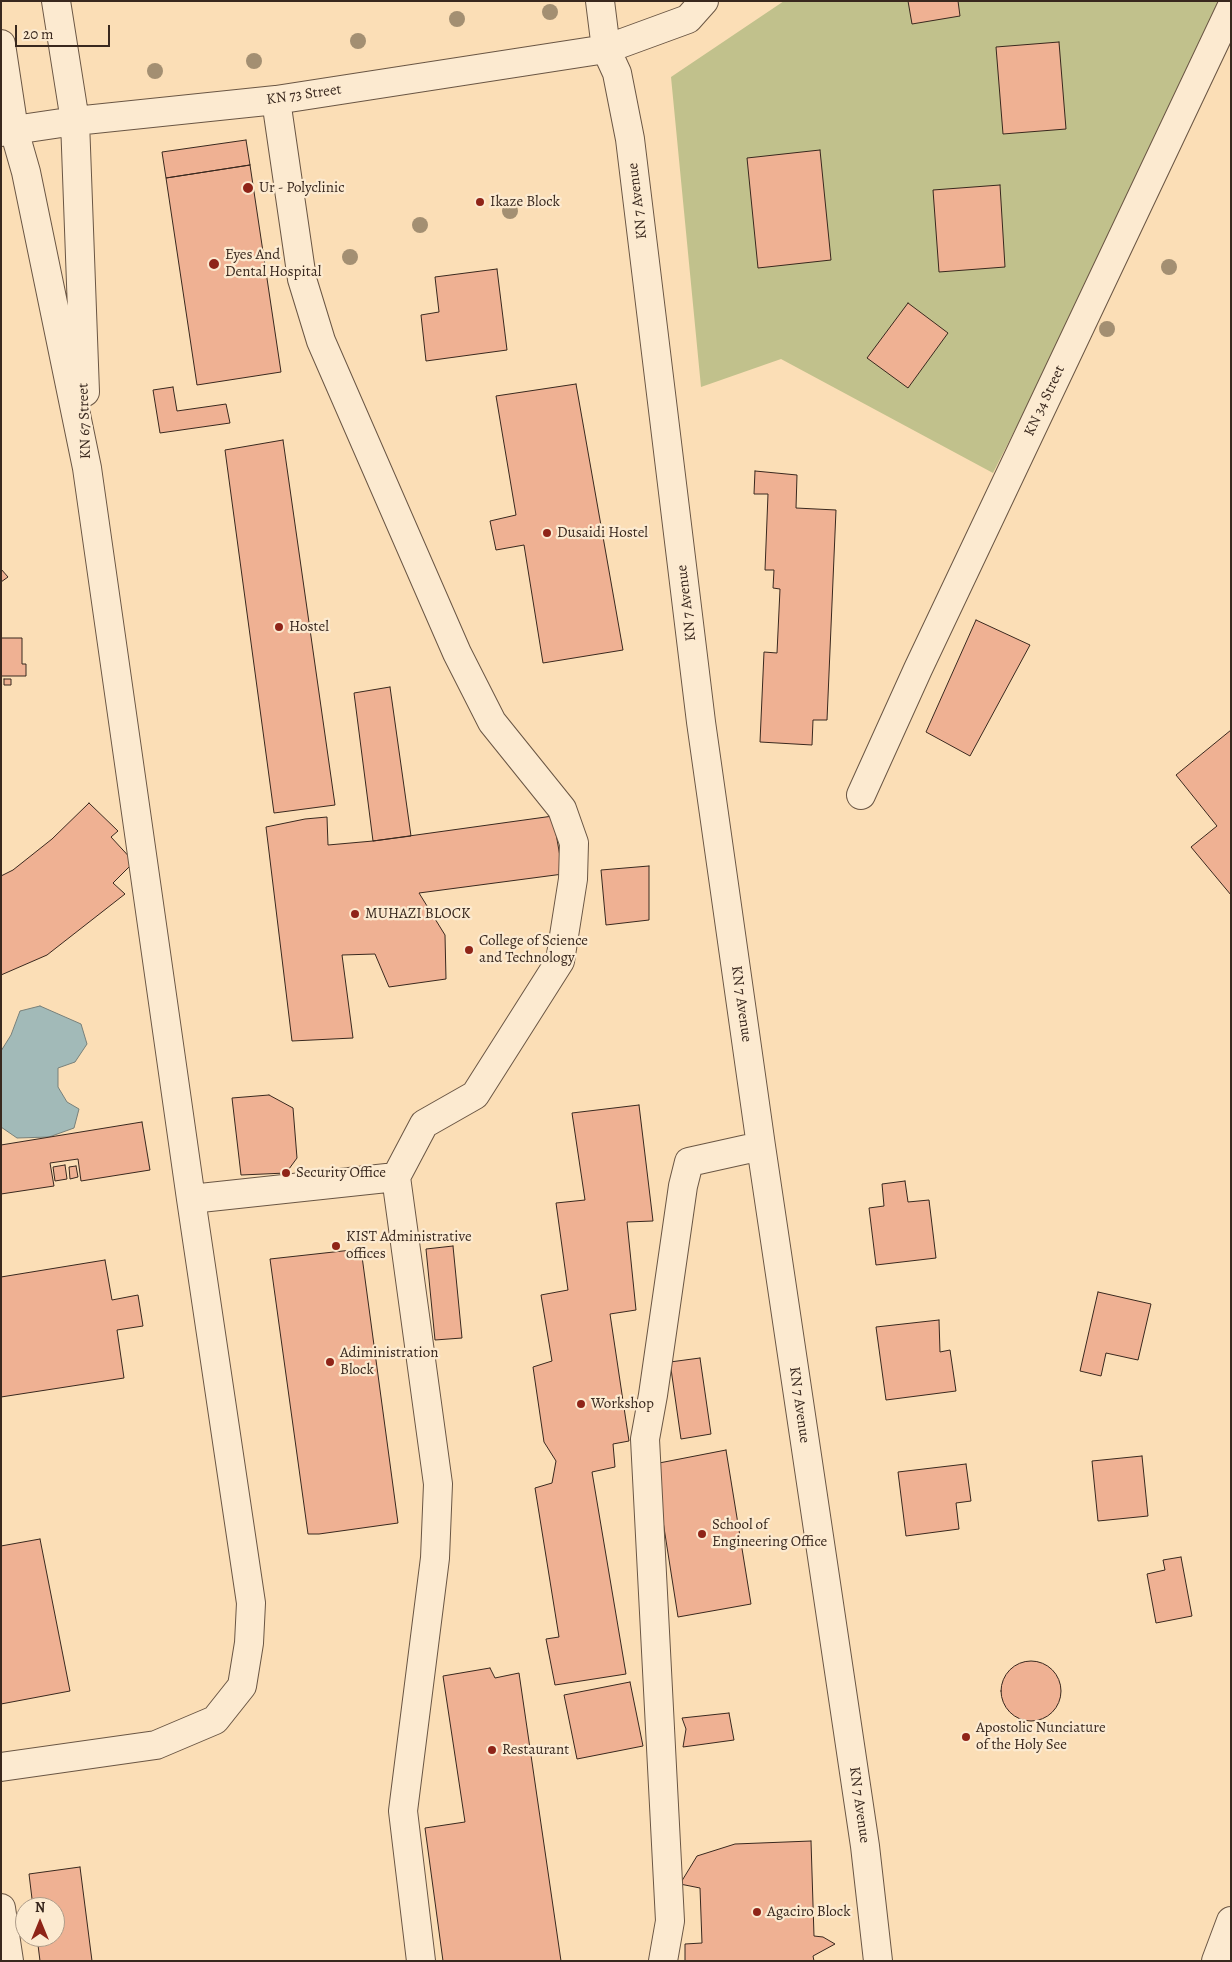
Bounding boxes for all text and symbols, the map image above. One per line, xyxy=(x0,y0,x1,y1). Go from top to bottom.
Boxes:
scale bar xyxy=(18,15,112,47)
text: 20 m xyxy=(23,24,54,44)
street label: KN 73 Street xyxy=(265,81,343,109)
street label: KN 7 Avenue xyxy=(624,162,652,240)
place label: Ur - Polyclinic xyxy=(259,179,345,197)
marker: Ur - Polyclinic xyxy=(241,181,255,195)
place label: Ikaze Block xyxy=(490,193,560,211)
marker: Ikaze Block xyxy=(474,196,486,208)
place label: Eyes And Dental Hospital xyxy=(225,246,321,281)
marker: Eyes And Dental Hospital xyxy=(207,257,221,271)
street label: KN 34 Street xyxy=(1021,363,1069,439)
street label: KN 67 Street xyxy=(75,383,95,459)
place label: Dusaidi Hostel xyxy=(557,524,648,542)
marker: Dusaidi Hostel xyxy=(541,527,553,539)
street label: KN 7 Avenue xyxy=(673,564,701,642)
place label: Hostel xyxy=(289,618,329,636)
marker: Hostel xyxy=(273,621,285,633)
place label: MUHAZI BLOCK xyxy=(365,905,470,923)
marker: MUHAZI BLOCK xyxy=(349,908,361,920)
place label: College of Science and Technology xyxy=(479,932,588,967)
marker: College of Science and Technology xyxy=(463,944,475,956)
street label: KN 7 Avenue xyxy=(727,965,755,1043)
place label: Security Office xyxy=(296,1164,386,1182)
marker: Security Office xyxy=(280,1167,292,1179)
place label: KIST Administrative offices xyxy=(346,1228,472,1263)
marker: KIST Administrative offices xyxy=(330,1240,342,1252)
place label: Adiministration Block xyxy=(340,1344,438,1379)
marker: Adiministration Block xyxy=(324,1356,336,1368)
street label: KN 7 Avenue xyxy=(785,1366,813,1444)
place label: Workshop xyxy=(591,1395,654,1413)
marker: Workshop xyxy=(575,1398,587,1410)
place label: School of Engineering Office xyxy=(712,1516,827,1551)
marker: School of Engineering Office xyxy=(696,1528,708,1540)
place label: Apostolic Nunciature of the Holy See xyxy=(976,1719,1106,1754)
marker: Apostolic Nunciature of the Holy See xyxy=(960,1731,972,1743)
place label: Restaurant xyxy=(502,1741,569,1759)
marker: Restaurant xyxy=(486,1744,498,1756)
street label: KN 7 Avenue xyxy=(845,1766,873,1844)
north arrow xyxy=(15,1897,65,1947)
text: N xyxy=(35,1898,45,1917)
place label: Agaciro Block xyxy=(767,1903,851,1921)
marker: Agaciro Block xyxy=(751,1906,763,1918)

